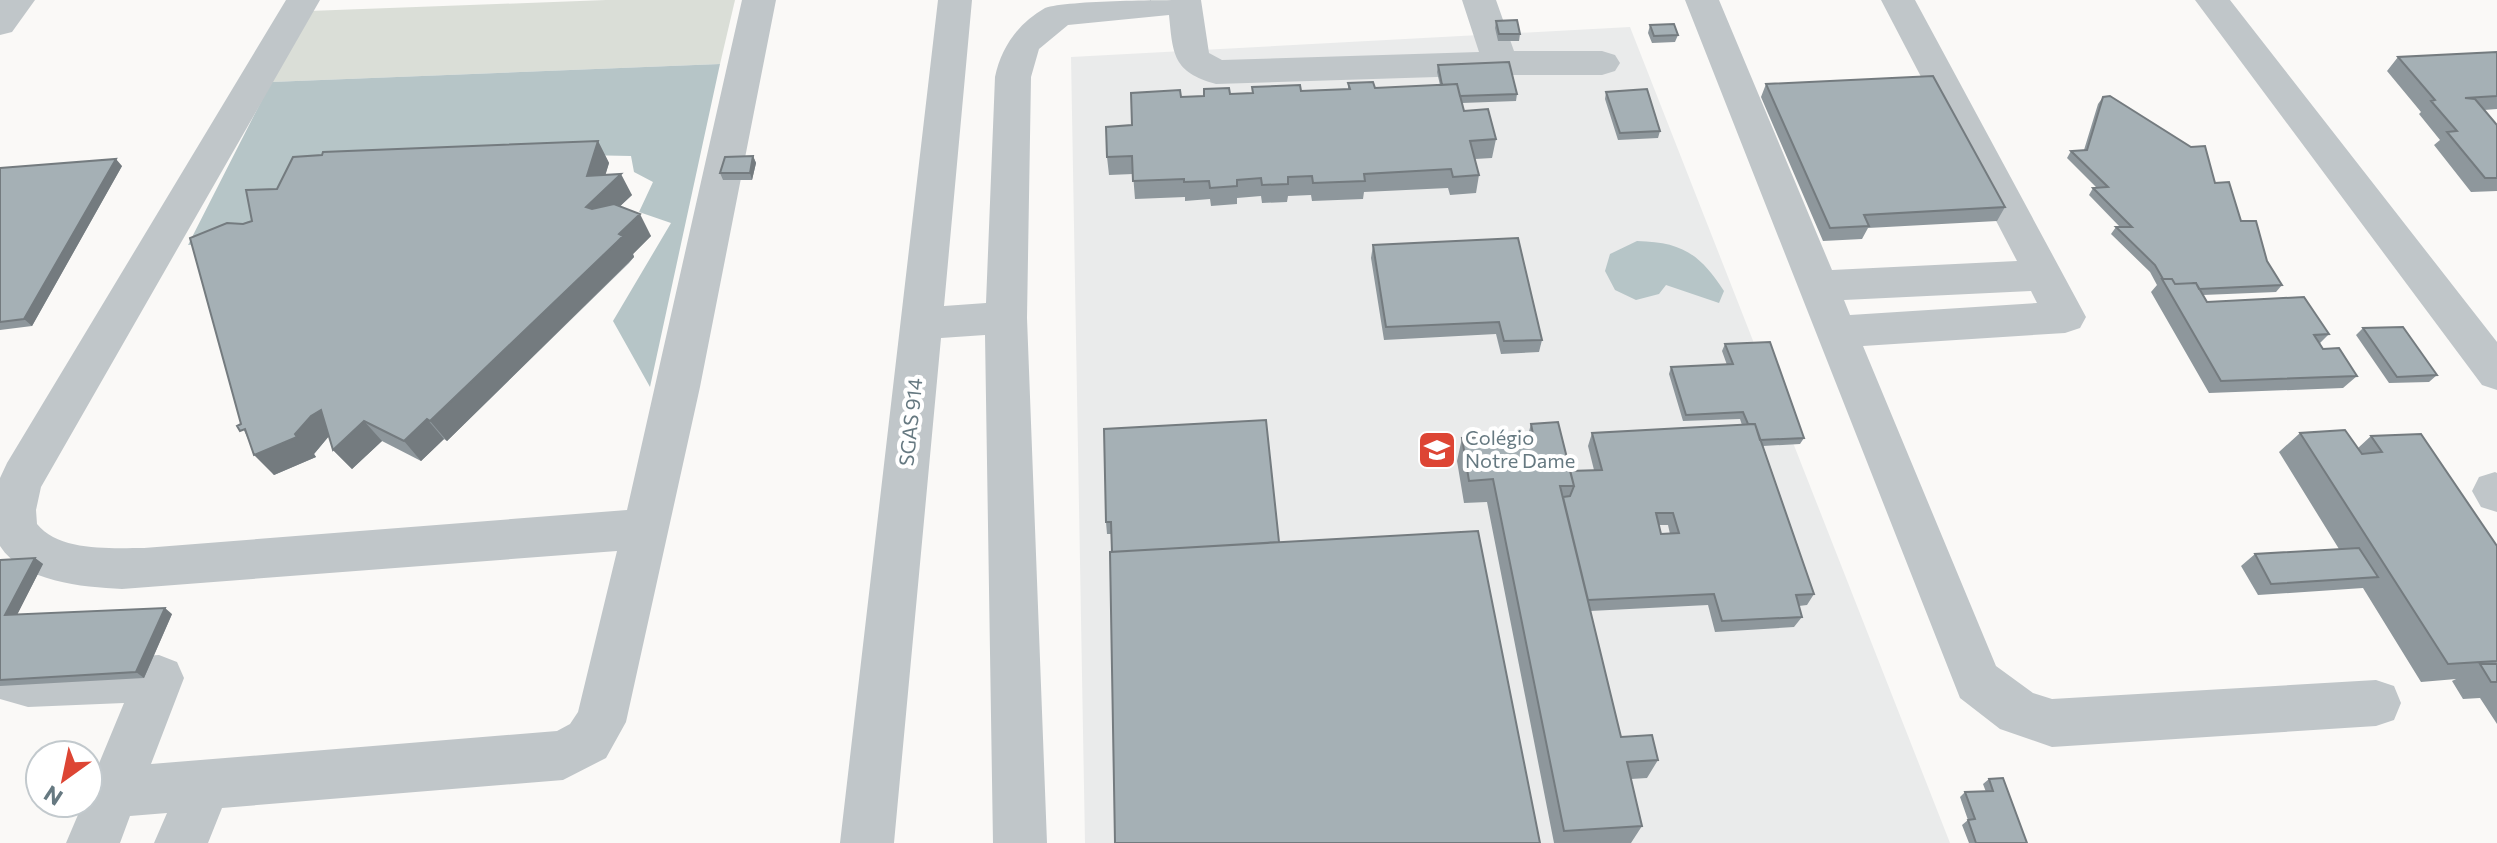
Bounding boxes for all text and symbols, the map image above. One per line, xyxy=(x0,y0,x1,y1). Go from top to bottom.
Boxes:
street label: SGAS 914 xyxy=(893,377,927,467)
place label: Colégio Notre Dame xyxy=(1465,425,1575,472)
school or university icon: Colégio Notre Dame xyxy=(1416,429,1458,471)
north arrow xyxy=(24,739,104,819)
text: N xyxy=(39,780,67,812)

